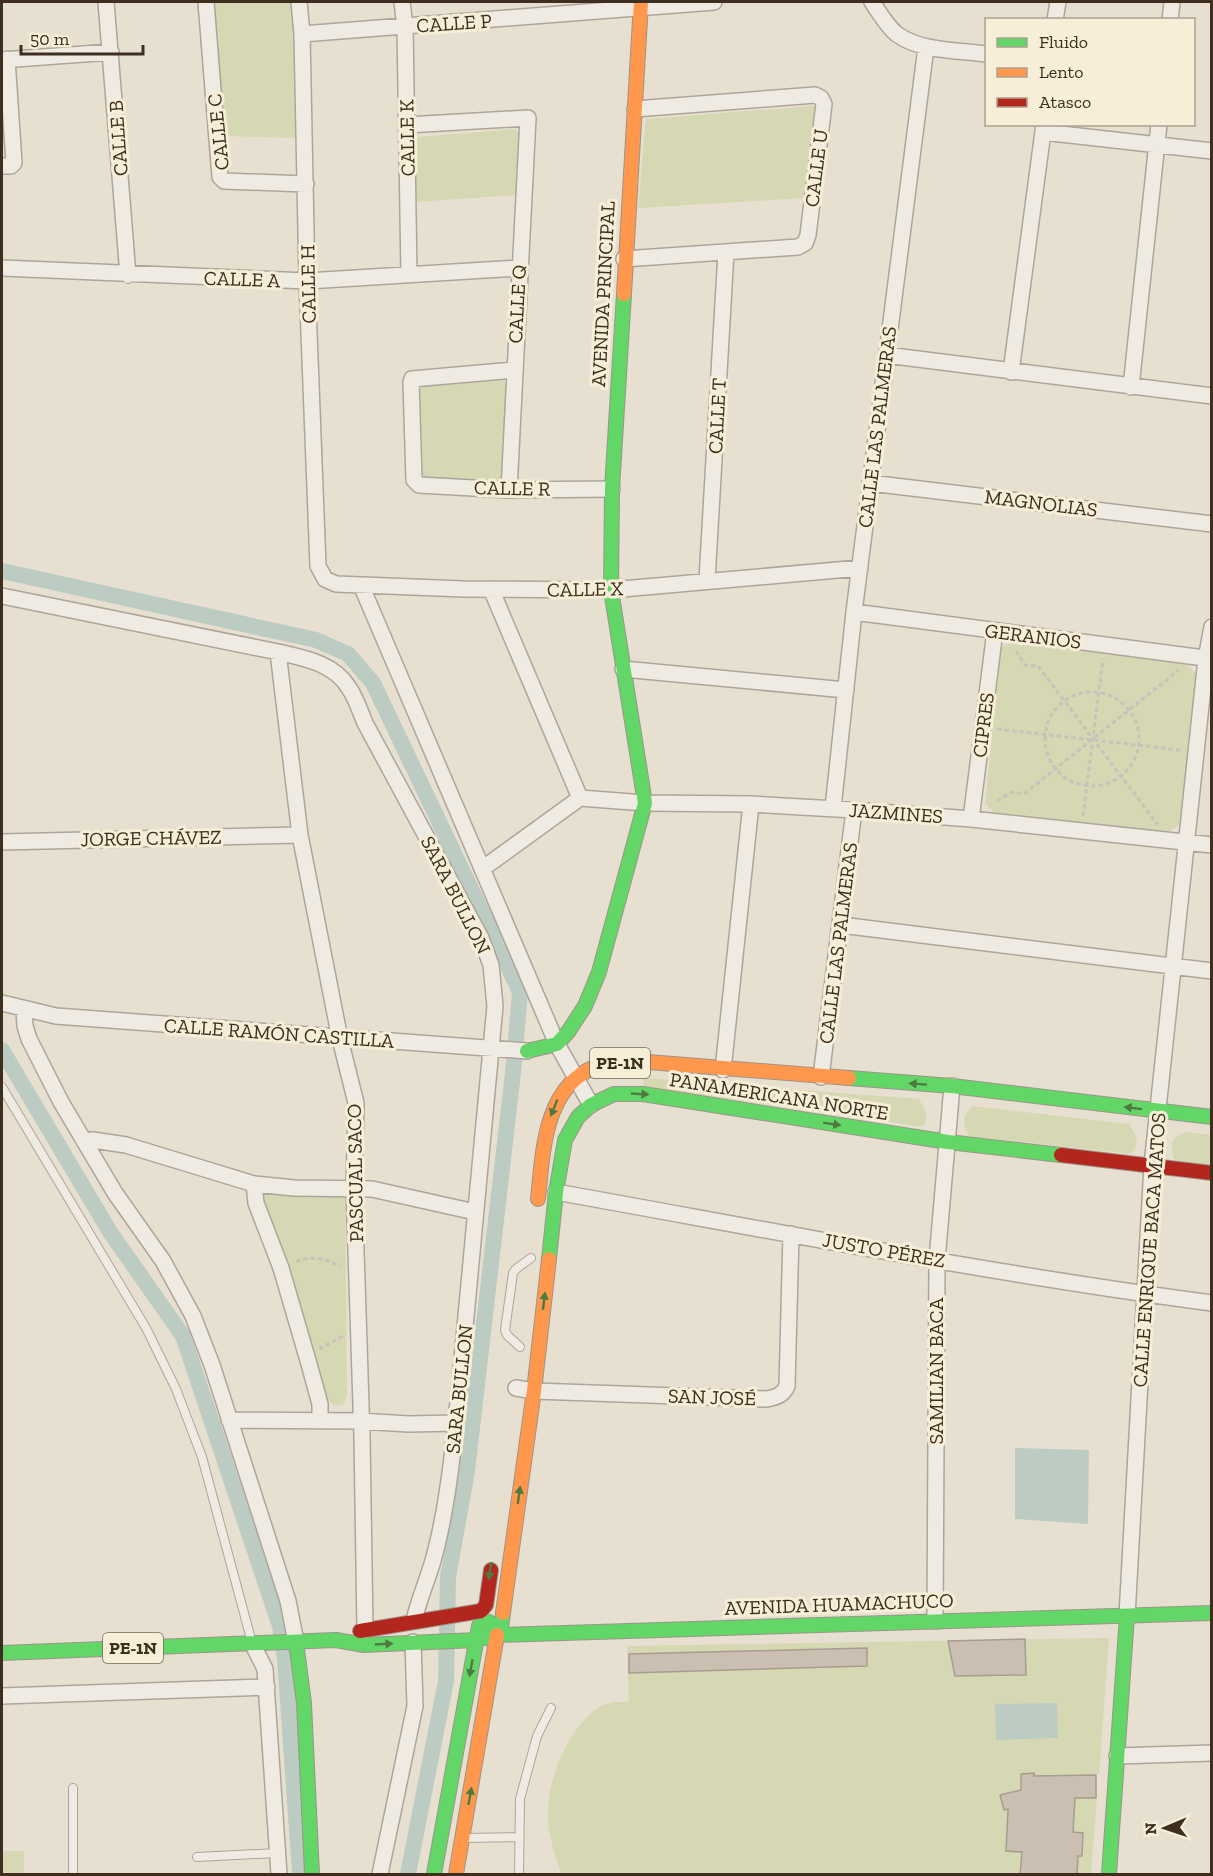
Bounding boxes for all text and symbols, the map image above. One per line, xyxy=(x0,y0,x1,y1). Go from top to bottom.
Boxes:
street label: CALLE P xyxy=(416,8,492,38)
scale bar xyxy=(21,18,142,56)
legend xyxy=(985,18,1195,126)
text: 50 m xyxy=(30,28,70,50)
text: Fluido xyxy=(1039,31,1088,53)
text: Lento xyxy=(1039,61,1084,83)
text: Atasco xyxy=(1039,91,1091,113)
street label: CALLE C xyxy=(202,93,234,171)
street label: CALLE B xyxy=(103,99,133,177)
street label: CALLE K xyxy=(394,99,420,177)
street label: CALLE U xyxy=(799,128,833,208)
street label: AVENIDA PRINCIPAL xyxy=(586,200,620,388)
street label: CALLE H xyxy=(295,244,321,324)
street label: CALLE Q xyxy=(503,264,531,344)
street label: CALLE A xyxy=(203,266,282,292)
street label: CALLE LAS PALMERAS xyxy=(853,325,901,529)
street label: CALLE T xyxy=(703,377,731,455)
street label: CALLE R xyxy=(474,475,551,501)
street label: MAGNOLIAS xyxy=(983,484,1099,522)
street label: CALLE X xyxy=(547,576,624,602)
street label: GERANIOS xyxy=(983,618,1083,654)
street label: CIPRES xyxy=(967,691,999,759)
street label: JAZMINES xyxy=(848,798,944,828)
street label: JORGE CHÁVEZ xyxy=(80,825,222,851)
street label: SARA BULLON xyxy=(416,832,496,958)
street label: CALLE LAS PALMERAS xyxy=(814,841,862,1045)
street label: CALLE RAMÓN CASTILLA xyxy=(163,1013,396,1053)
road number: PE-1N xyxy=(590,1048,650,1078)
street label: PANAMERICANA NORTE xyxy=(668,1067,890,1125)
one-way arrow xyxy=(908,1079,927,1089)
one-way arrow xyxy=(630,1090,649,1099)
one-way arrow xyxy=(549,1100,559,1118)
street label: PASCUAL SACO xyxy=(342,1103,368,1243)
one-way arrow xyxy=(1123,1103,1142,1113)
street label: CALLE ENRIQUE BACA MATOS xyxy=(1127,1112,1171,1388)
one-way arrow xyxy=(823,1119,842,1128)
street label: JUSTO PÉREZ xyxy=(821,1227,947,1273)
one-way arrow xyxy=(539,1292,549,1311)
street label: SAMILIAN BACA xyxy=(924,1296,948,1444)
street label: SARA BULLON xyxy=(440,1323,478,1455)
street label: SAN JOSÉ xyxy=(668,1383,756,1411)
one-way arrow xyxy=(515,1485,524,1504)
one-way arrow xyxy=(486,1562,495,1581)
street label: AVENIDA HUAMACHUCO xyxy=(724,1588,954,1620)
road number: PE-1N xyxy=(103,1633,163,1663)
one-way arrow xyxy=(374,1639,393,1649)
one-way arrow xyxy=(467,1659,476,1678)
one-way arrow xyxy=(466,1787,475,1806)
north arrow xyxy=(1135,1798,1195,1858)
text: N xyxy=(1141,1822,1160,1835)

